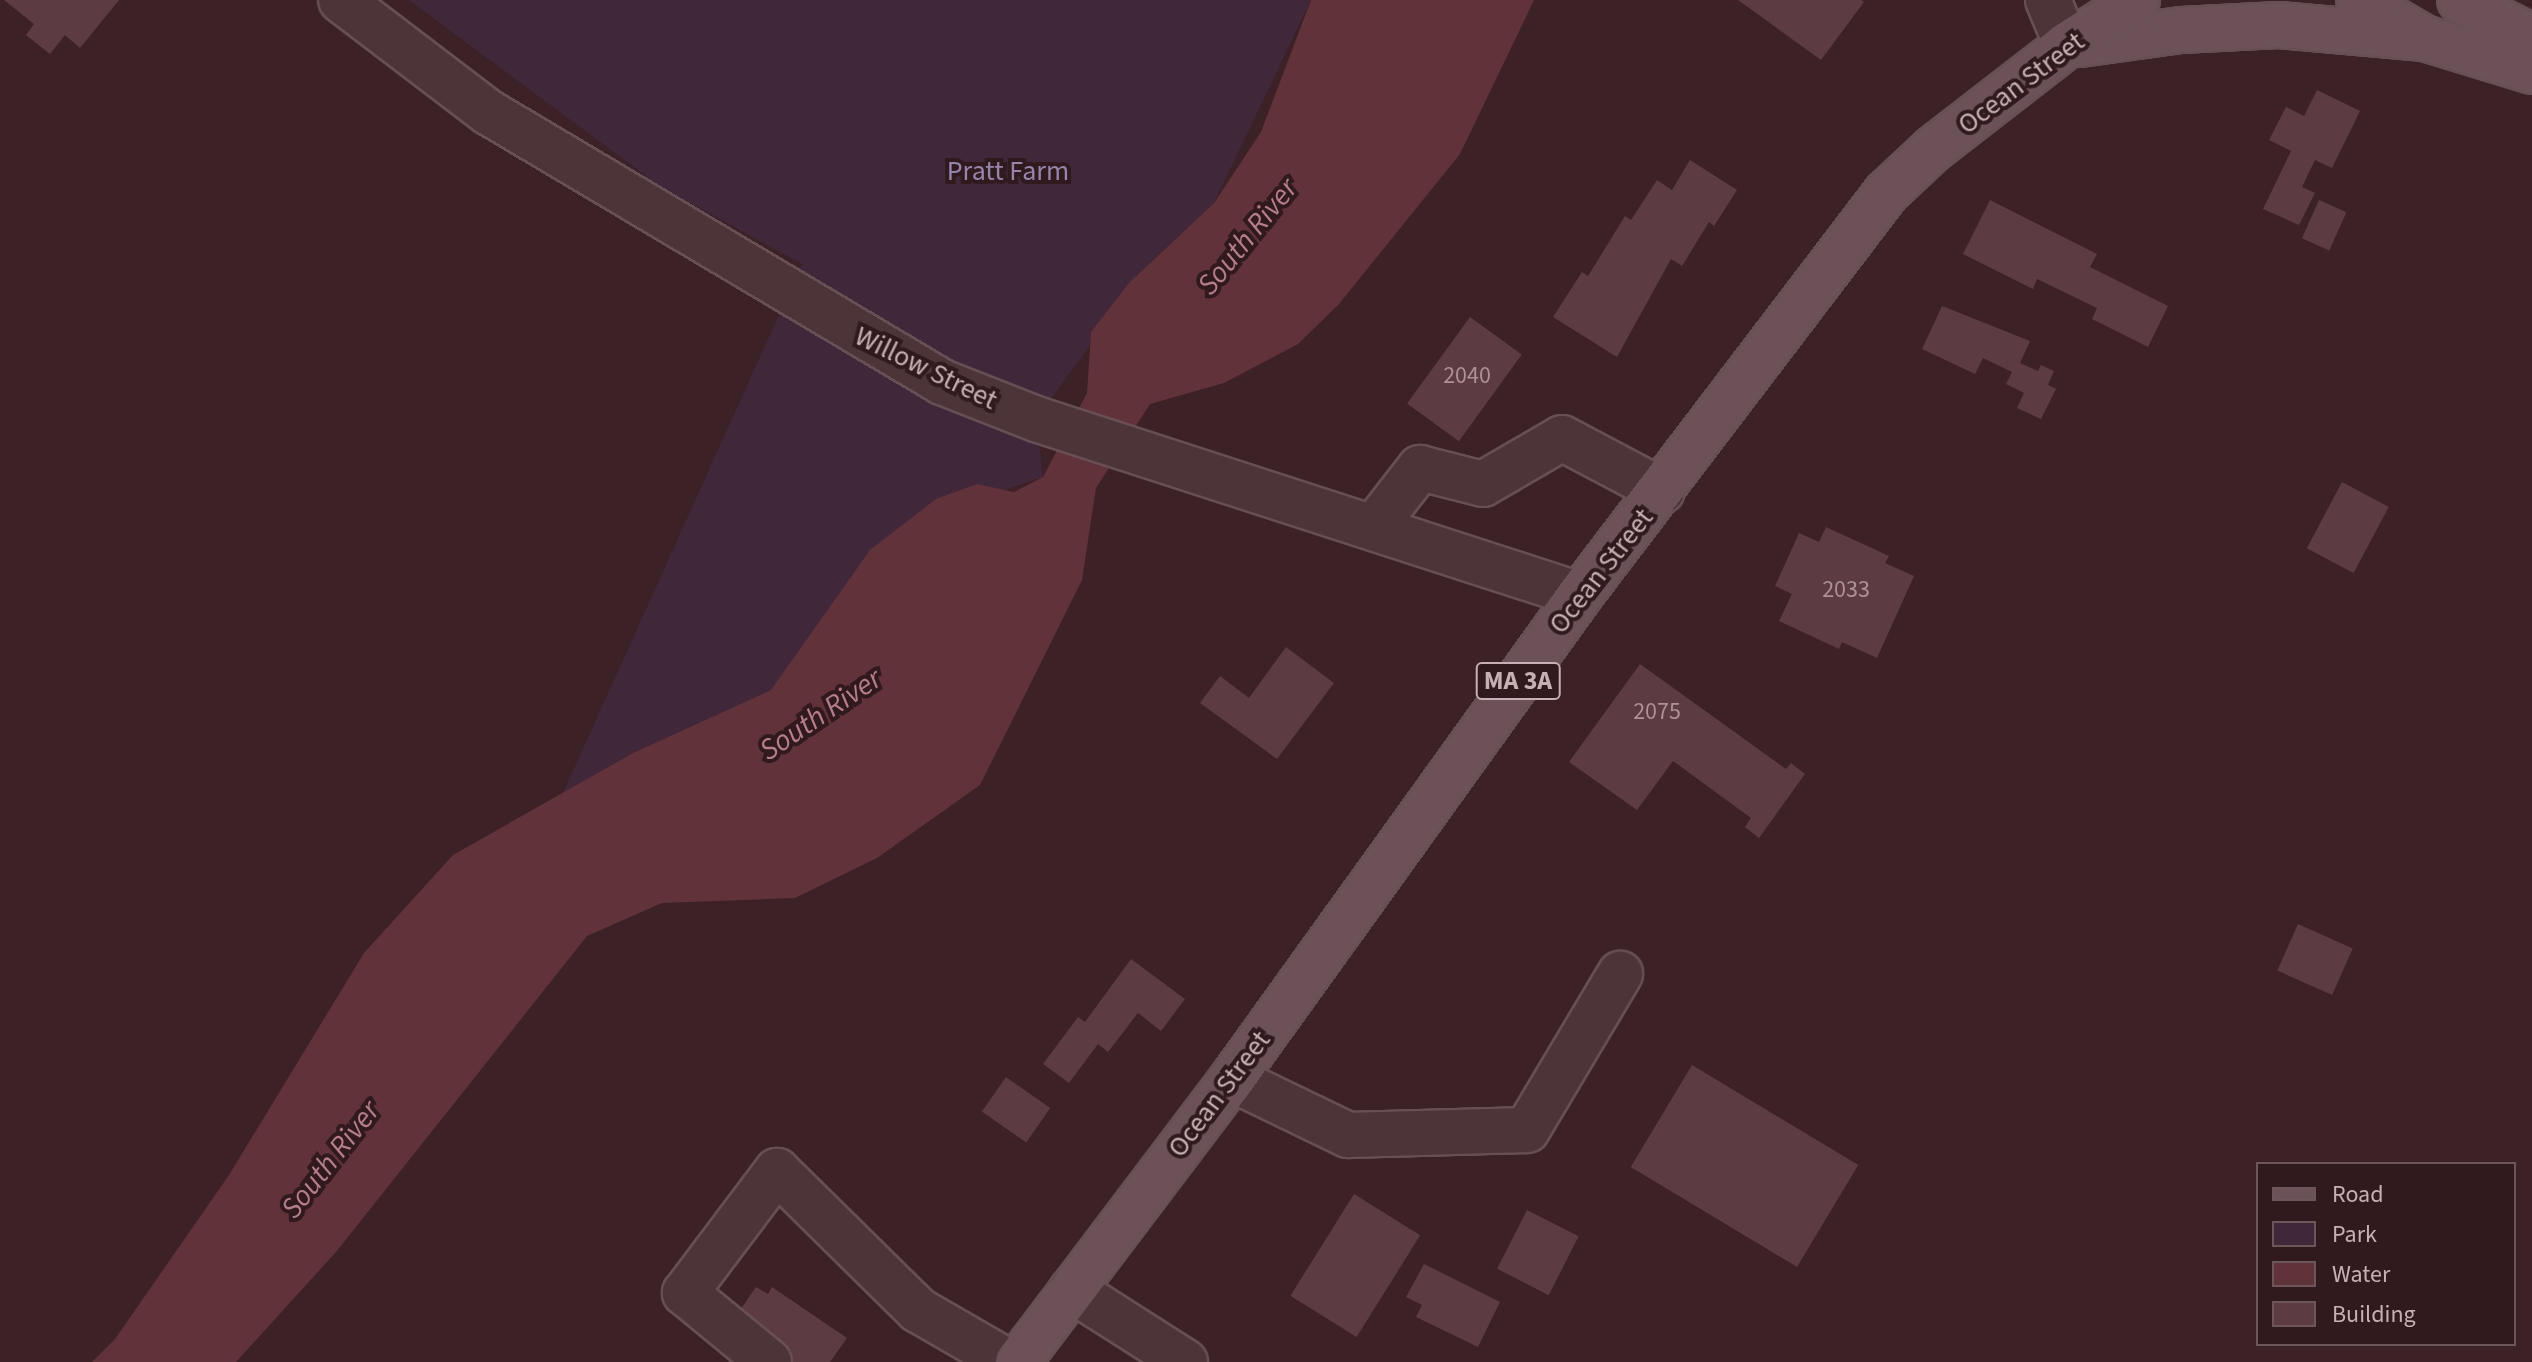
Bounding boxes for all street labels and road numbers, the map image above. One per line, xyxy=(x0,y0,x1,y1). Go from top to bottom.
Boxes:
street label: Ocean Street xyxy=(1951,25,2091,141)
street label: Willow Street xyxy=(849,319,1003,417)
street label: Ocean Street xyxy=(1542,502,1660,640)
road number: MA 3A xyxy=(1474,659,1562,703)
street label: Ocean Street xyxy=(1161,1024,1277,1164)

